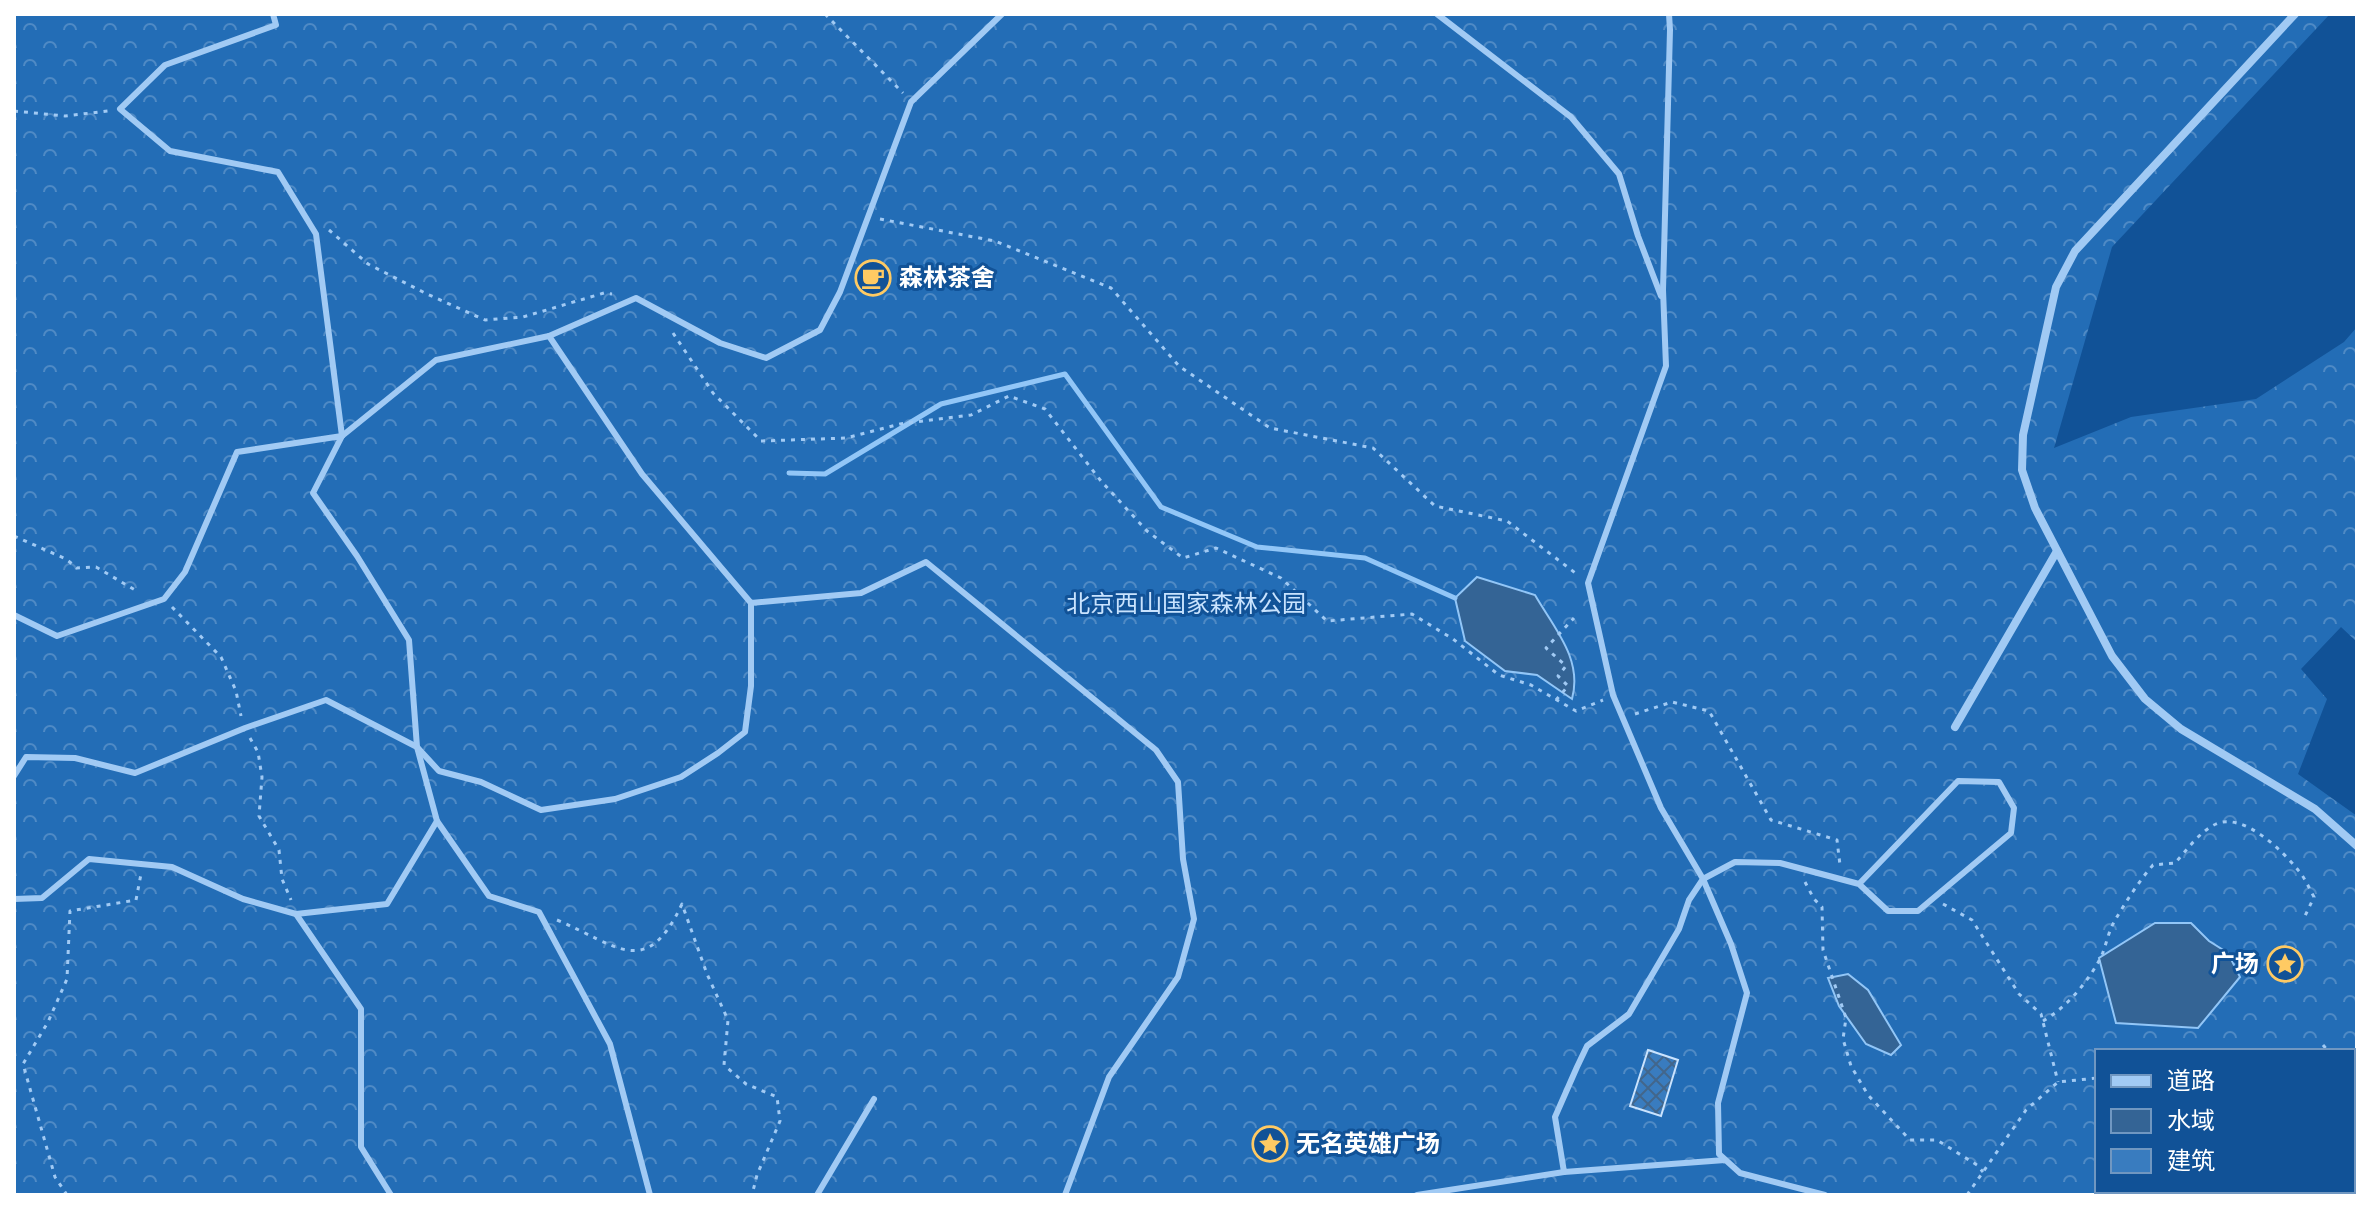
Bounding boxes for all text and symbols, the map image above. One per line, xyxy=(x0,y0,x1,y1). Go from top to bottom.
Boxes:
cafe icon: 森林茶舍 xyxy=(854,259,892,297)
place label: 森林茶舍 xyxy=(899,264,995,291)
park label: 北京西山国家森林公园 xyxy=(1066,590,1306,617)
place icon: 广场 xyxy=(2266,945,2304,983)
place label: 广场 xyxy=(2211,950,2259,977)
legend xyxy=(2095,1049,2355,1193)
text: 道路 xyxy=(2167,1067,2215,1094)
text: 水域 xyxy=(2167,1107,2215,1134)
place icon: 无名英雄广场 xyxy=(1251,1125,1289,1163)
place label: 无名英雄广场 xyxy=(1296,1130,1440,1157)
text: 建筑 xyxy=(2167,1147,2215,1174)

